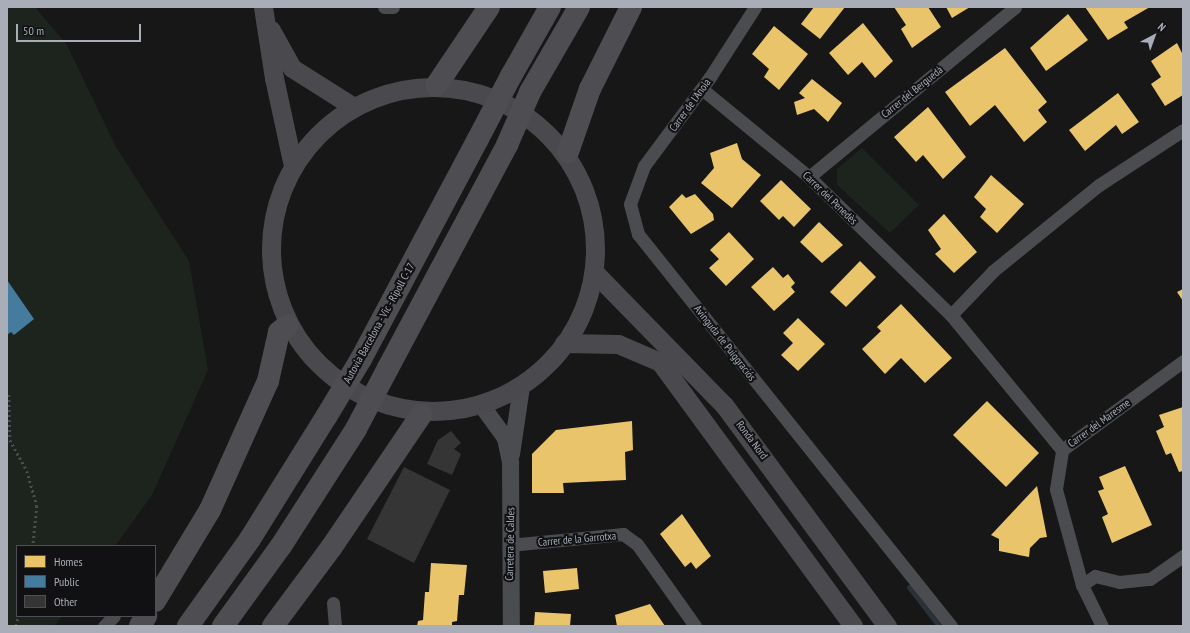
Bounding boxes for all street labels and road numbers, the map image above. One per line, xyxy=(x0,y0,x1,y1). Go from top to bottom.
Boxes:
street label: Carrer del Berguedà xyxy=(879,63,945,121)
street label: Carrer de l'Anoia xyxy=(666,76,714,134)
street label: Carrer del Penedès xyxy=(800,169,860,227)
street label: Autovia Barcelona - Vic - Ripoll C-17 xyxy=(340,260,418,386)
street label: Avinguda de Puiggraciós xyxy=(691,302,759,384)
street label: Carrer del Maresme xyxy=(1065,396,1133,450)
street label: Ronda Nord xyxy=(733,418,771,462)
street label: Carretera de Caldes xyxy=(503,507,517,581)
street label: Carrer de la Garrotxa xyxy=(537,529,617,549)

